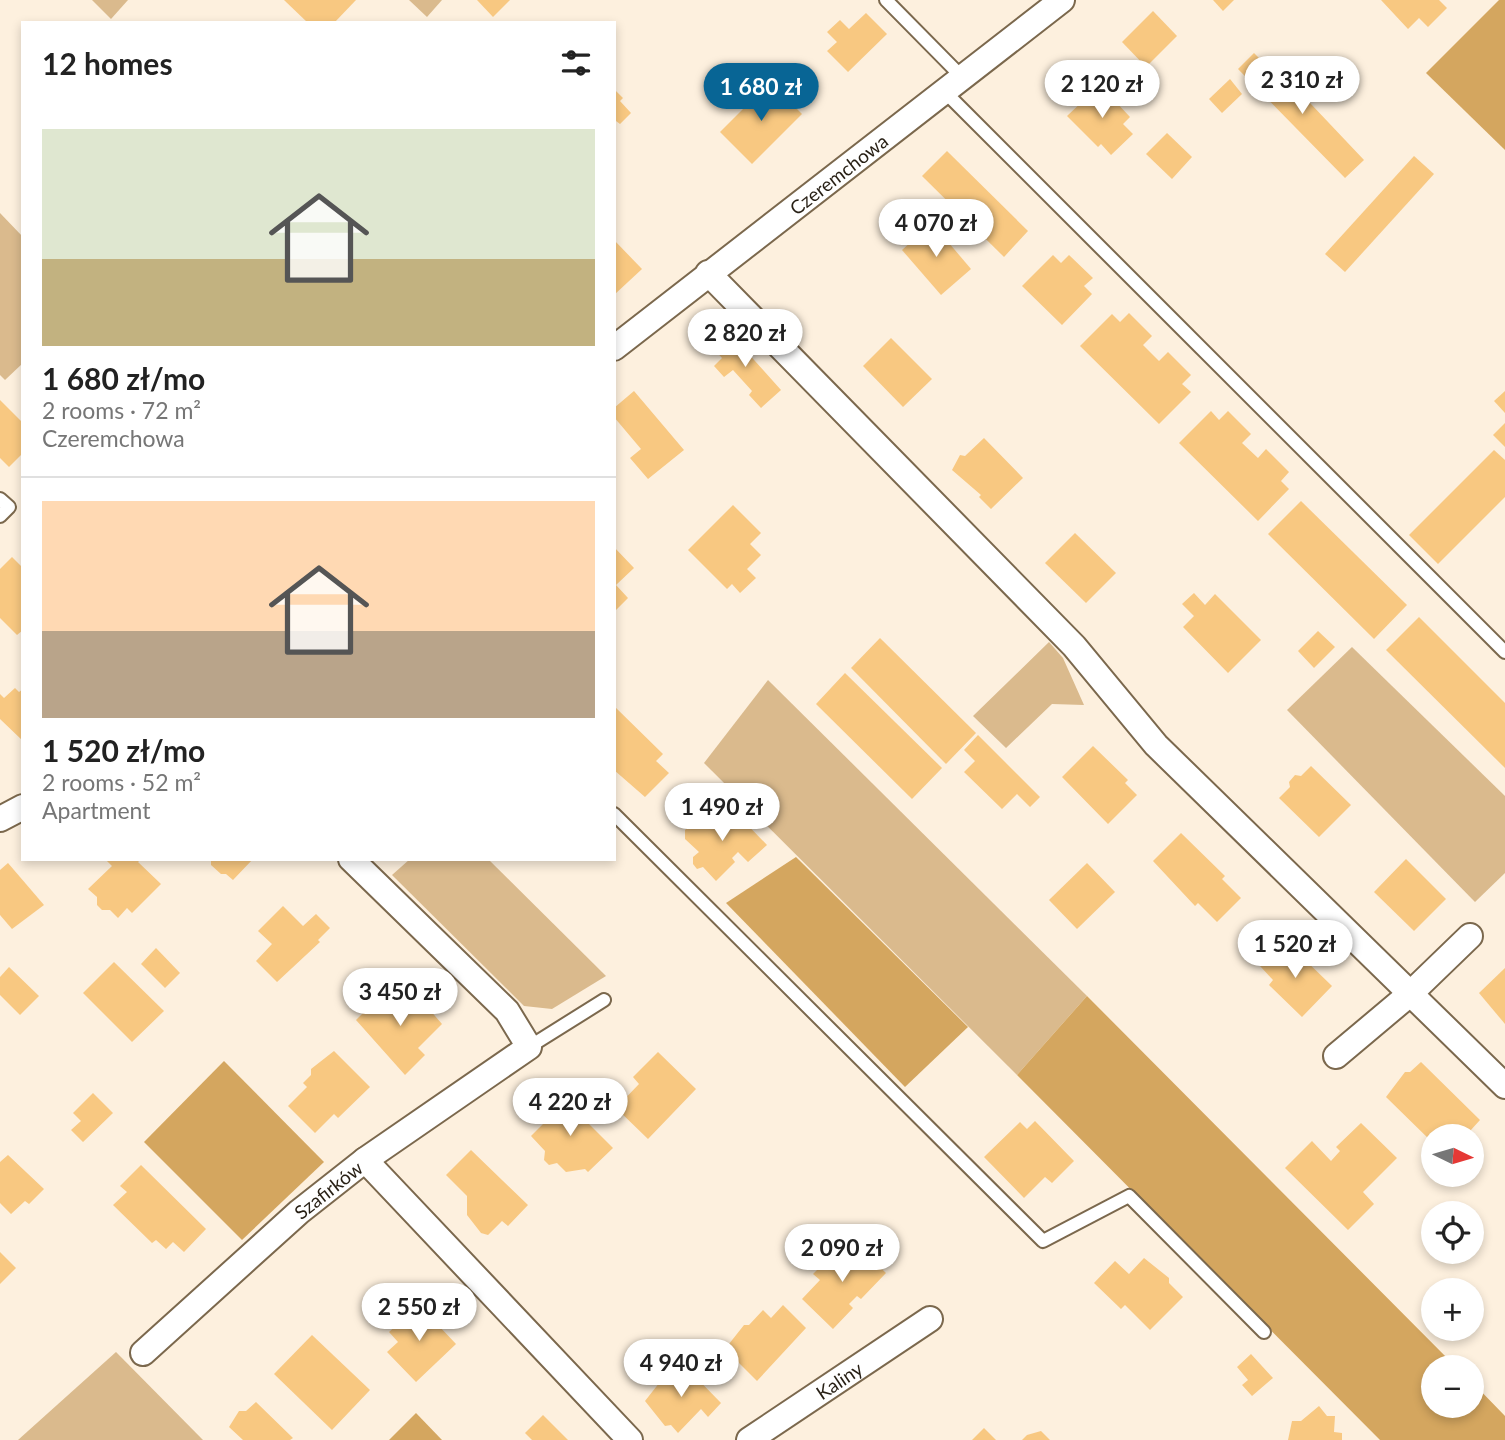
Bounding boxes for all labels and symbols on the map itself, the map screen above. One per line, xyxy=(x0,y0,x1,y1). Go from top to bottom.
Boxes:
pin: 2 310 zł xyxy=(1230,57,1374,116)
pin: 2 120 zł xyxy=(1030,60,1174,120)
pin: 1 680 zł xyxy=(689,64,833,123)
street label: Czeremchowa xyxy=(785,129,892,219)
pin: 4 070 zł xyxy=(864,200,1008,259)
pin: 2 820 zł xyxy=(673,310,817,369)
pin: 1 490 zł xyxy=(650,784,794,843)
pin: 1 520 zł xyxy=(1223,920,1367,980)
pin: 3 450 zł xyxy=(328,968,472,1028)
pin: 4 220 zł xyxy=(498,1078,642,1138)
north arrow xyxy=(1421,1124,1484,1186)
street label: Szafirków xyxy=(289,1155,367,1223)
pin: 2 090 zł xyxy=(770,1224,914,1284)
pin: 2 550 zł xyxy=(347,1284,491,1343)
pin: 4 940 zł xyxy=(609,1340,753,1399)
street label: Kaliny xyxy=(811,1356,867,1404)

